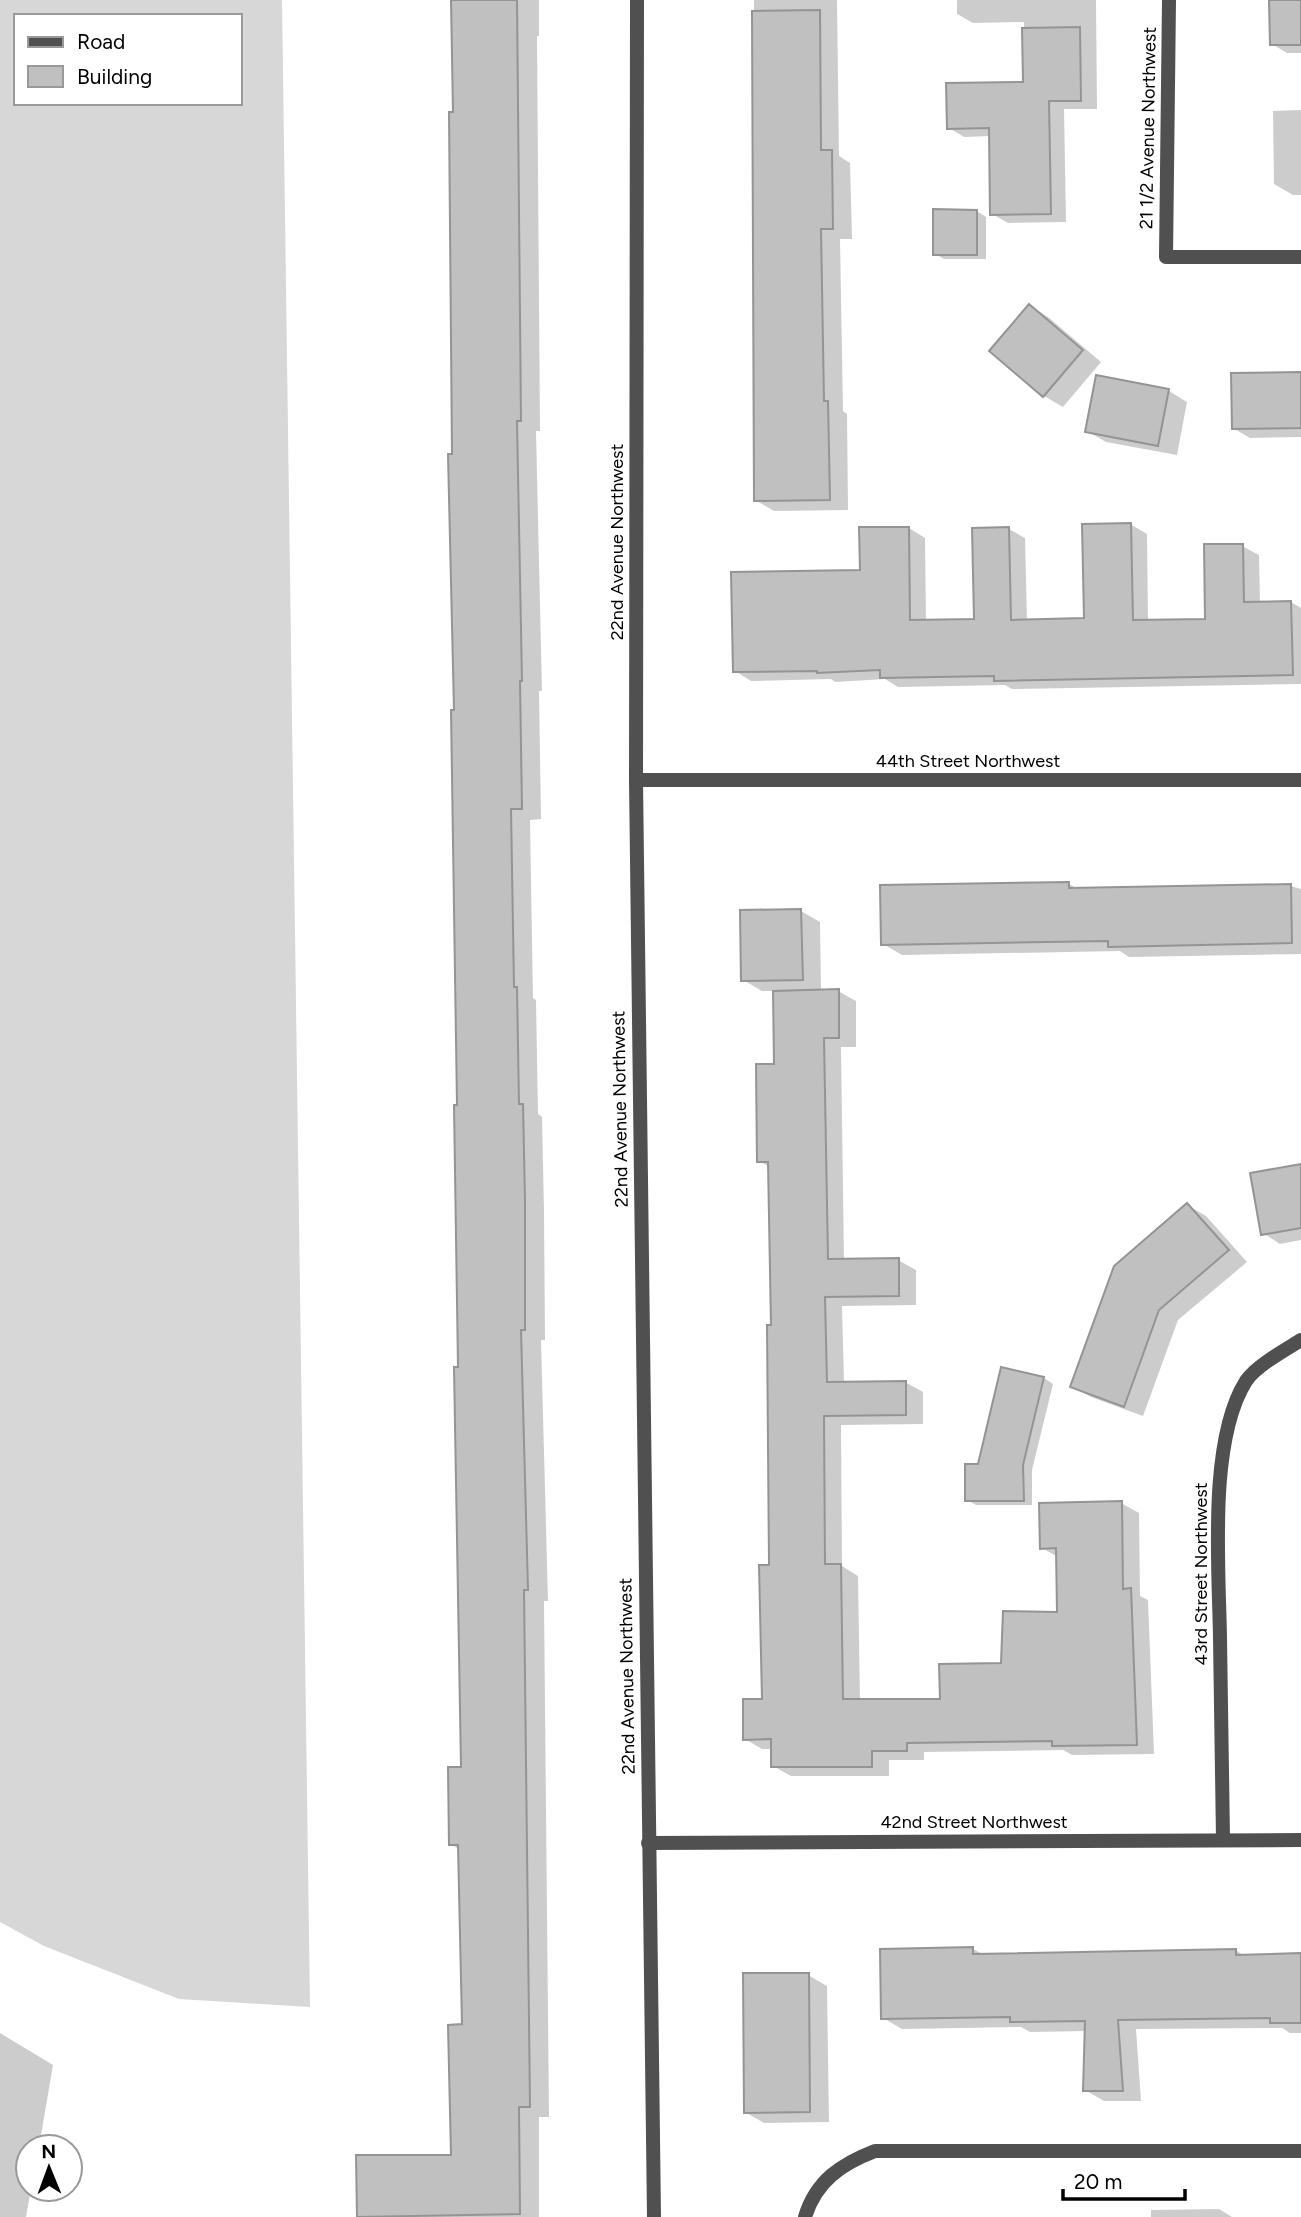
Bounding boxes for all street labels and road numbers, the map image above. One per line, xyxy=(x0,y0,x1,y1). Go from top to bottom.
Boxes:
street label: 21 1/2 Avenue Northwest xyxy=(1135,26,1161,229)
street label: 22nd Avenue Northwest xyxy=(606,444,628,640)
street label: 44th Street Northwest xyxy=(876,750,1060,772)
street label: 22nd Avenue Northwest xyxy=(607,1010,633,1207)
street label: 43rd Street Northwest xyxy=(1190,1482,1212,1665)
street label: 22nd Avenue Northwest xyxy=(614,1577,640,1774)
street label: 42nd Street Northwest xyxy=(880,1811,1068,1833)

